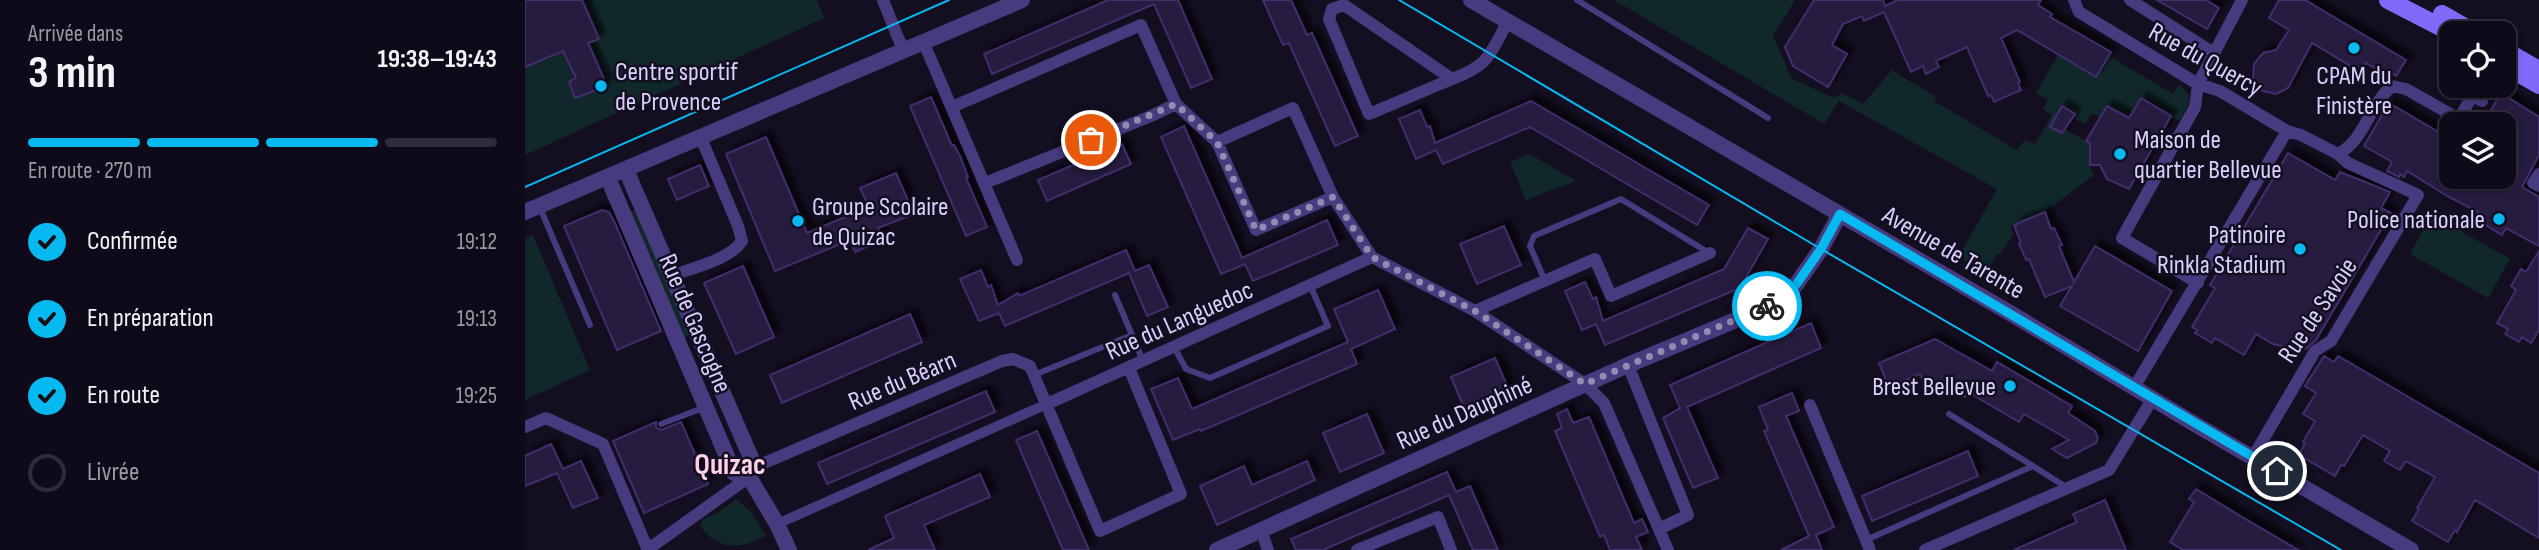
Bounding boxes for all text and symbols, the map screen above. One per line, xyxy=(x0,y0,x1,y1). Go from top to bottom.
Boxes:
street label: Rue du Quercy xyxy=(2143,17,2267,104)
text: Arrivée dans xyxy=(28,20,123,48)
map controls xyxy=(2439,21,2516,189)
button: locate xyxy=(2439,21,2516,98)
marker: CPAM du Finistère xyxy=(2346,40,2362,56)
text: 19:38–19:43 xyxy=(377,44,497,75)
text: 3 min xyxy=(28,46,116,101)
place label: Centre sportif de Provence xyxy=(615,57,738,118)
place label: CPAM du Finistère xyxy=(2316,61,2392,122)
marker: Centre sportif de Provence xyxy=(593,78,609,94)
pin xyxy=(1061,110,1121,170)
button: layers xyxy=(2439,112,2516,189)
icon: bag xyxy=(1072,121,1110,159)
place label: Maison de quartier Bellevue xyxy=(2134,125,2282,186)
marker: Maison de quartier Bellevue xyxy=(2112,146,2128,162)
text: En route · 270 m xyxy=(28,157,152,185)
place label: Groupe Scolaire de Quizac xyxy=(812,192,948,253)
street label: Avenue de Tarente xyxy=(1876,200,2030,306)
place label: Police nationale xyxy=(2347,205,2485,236)
marker: Police nationale xyxy=(2491,211,2507,227)
marker: Groupe Scolaire de Quizac xyxy=(790,213,806,229)
place label: Patinoire Rinkla Stadium xyxy=(2157,220,2286,281)
icon: check xyxy=(28,223,66,261)
text: Confirmée xyxy=(87,226,178,257)
text: 19:12 xyxy=(457,228,497,256)
marker: Patinoire Rinkla Stadium xyxy=(2292,241,2308,257)
street label: Rue de Gascogne xyxy=(651,249,738,398)
street label: Rue de Savoie xyxy=(2272,253,2365,369)
courier xyxy=(1732,271,1802,341)
street label: Rue du Languedoc xyxy=(1101,275,1258,368)
icon: bike xyxy=(1748,287,1786,325)
icon: check xyxy=(28,300,66,338)
text: En préparation xyxy=(87,303,214,334)
text: 19:13 xyxy=(457,305,497,333)
street label: Rue du Béarn xyxy=(844,345,961,418)
street label: Rue du Dauphiné xyxy=(1392,370,1537,457)
place label: Brest Bellevue xyxy=(1872,372,1996,403)
icon: check xyxy=(28,377,66,415)
marker: Brest Bellevue xyxy=(2002,378,2018,394)
text: En route xyxy=(87,380,160,411)
text: 19:25 xyxy=(456,382,497,410)
pin xyxy=(2247,441,2307,501)
district label: Quizac xyxy=(694,447,766,483)
icon: home xyxy=(2258,452,2296,490)
text: Livrée xyxy=(87,457,139,488)

